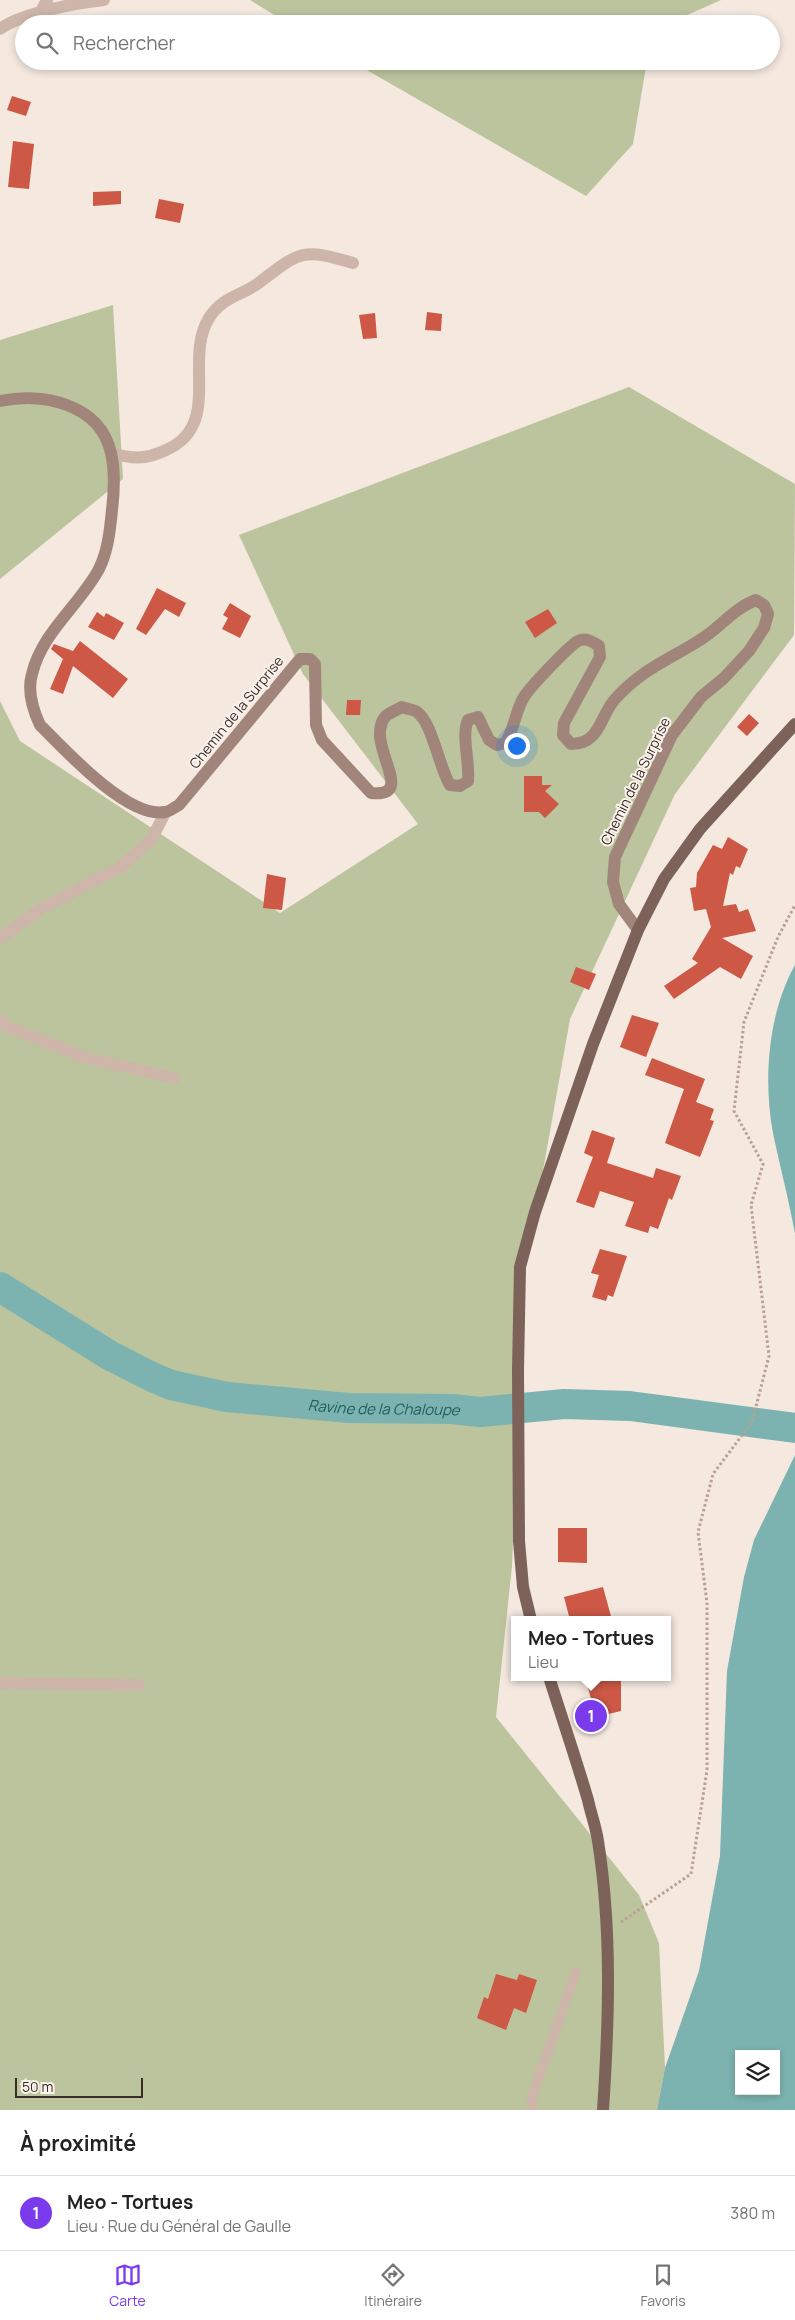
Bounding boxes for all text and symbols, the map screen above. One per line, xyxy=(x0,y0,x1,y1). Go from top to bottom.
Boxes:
search box xyxy=(15,15,780,70)
icon: search xyxy=(33,29,61,57)
text: Rechercher xyxy=(73,30,175,56)
street label: Chemin de la Surprise xyxy=(185,652,287,772)
street label: Chemin de la Surprise xyxy=(596,714,674,848)
your location xyxy=(504,733,530,759)
water label: Ravine de la Chaloupe xyxy=(307,1394,462,1420)
popup xyxy=(511,1616,671,1681)
text: Meo - Tortues xyxy=(528,1625,654,1651)
text: Lieu xyxy=(528,1651,559,1673)
pin: 1 xyxy=(575,1697,607,1735)
map controls xyxy=(735,2050,780,2095)
button: layers xyxy=(735,2050,780,2095)
scale bar xyxy=(15,2075,142,2098)
text: 50 m xyxy=(22,2077,53,2096)
text: À proximité xyxy=(20,2129,136,2157)
text: Meo - Tortues xyxy=(67,2189,193,2215)
text: 1 xyxy=(32,2202,40,2224)
text: 380 m xyxy=(730,2202,775,2224)
text: Lieu · Rue du Général de Gaulle xyxy=(67,2215,291,2237)
tab: Carte xyxy=(109,2261,146,2310)
tab: Itinéraire xyxy=(364,2261,422,2310)
tab: Favoris xyxy=(641,2261,686,2310)

